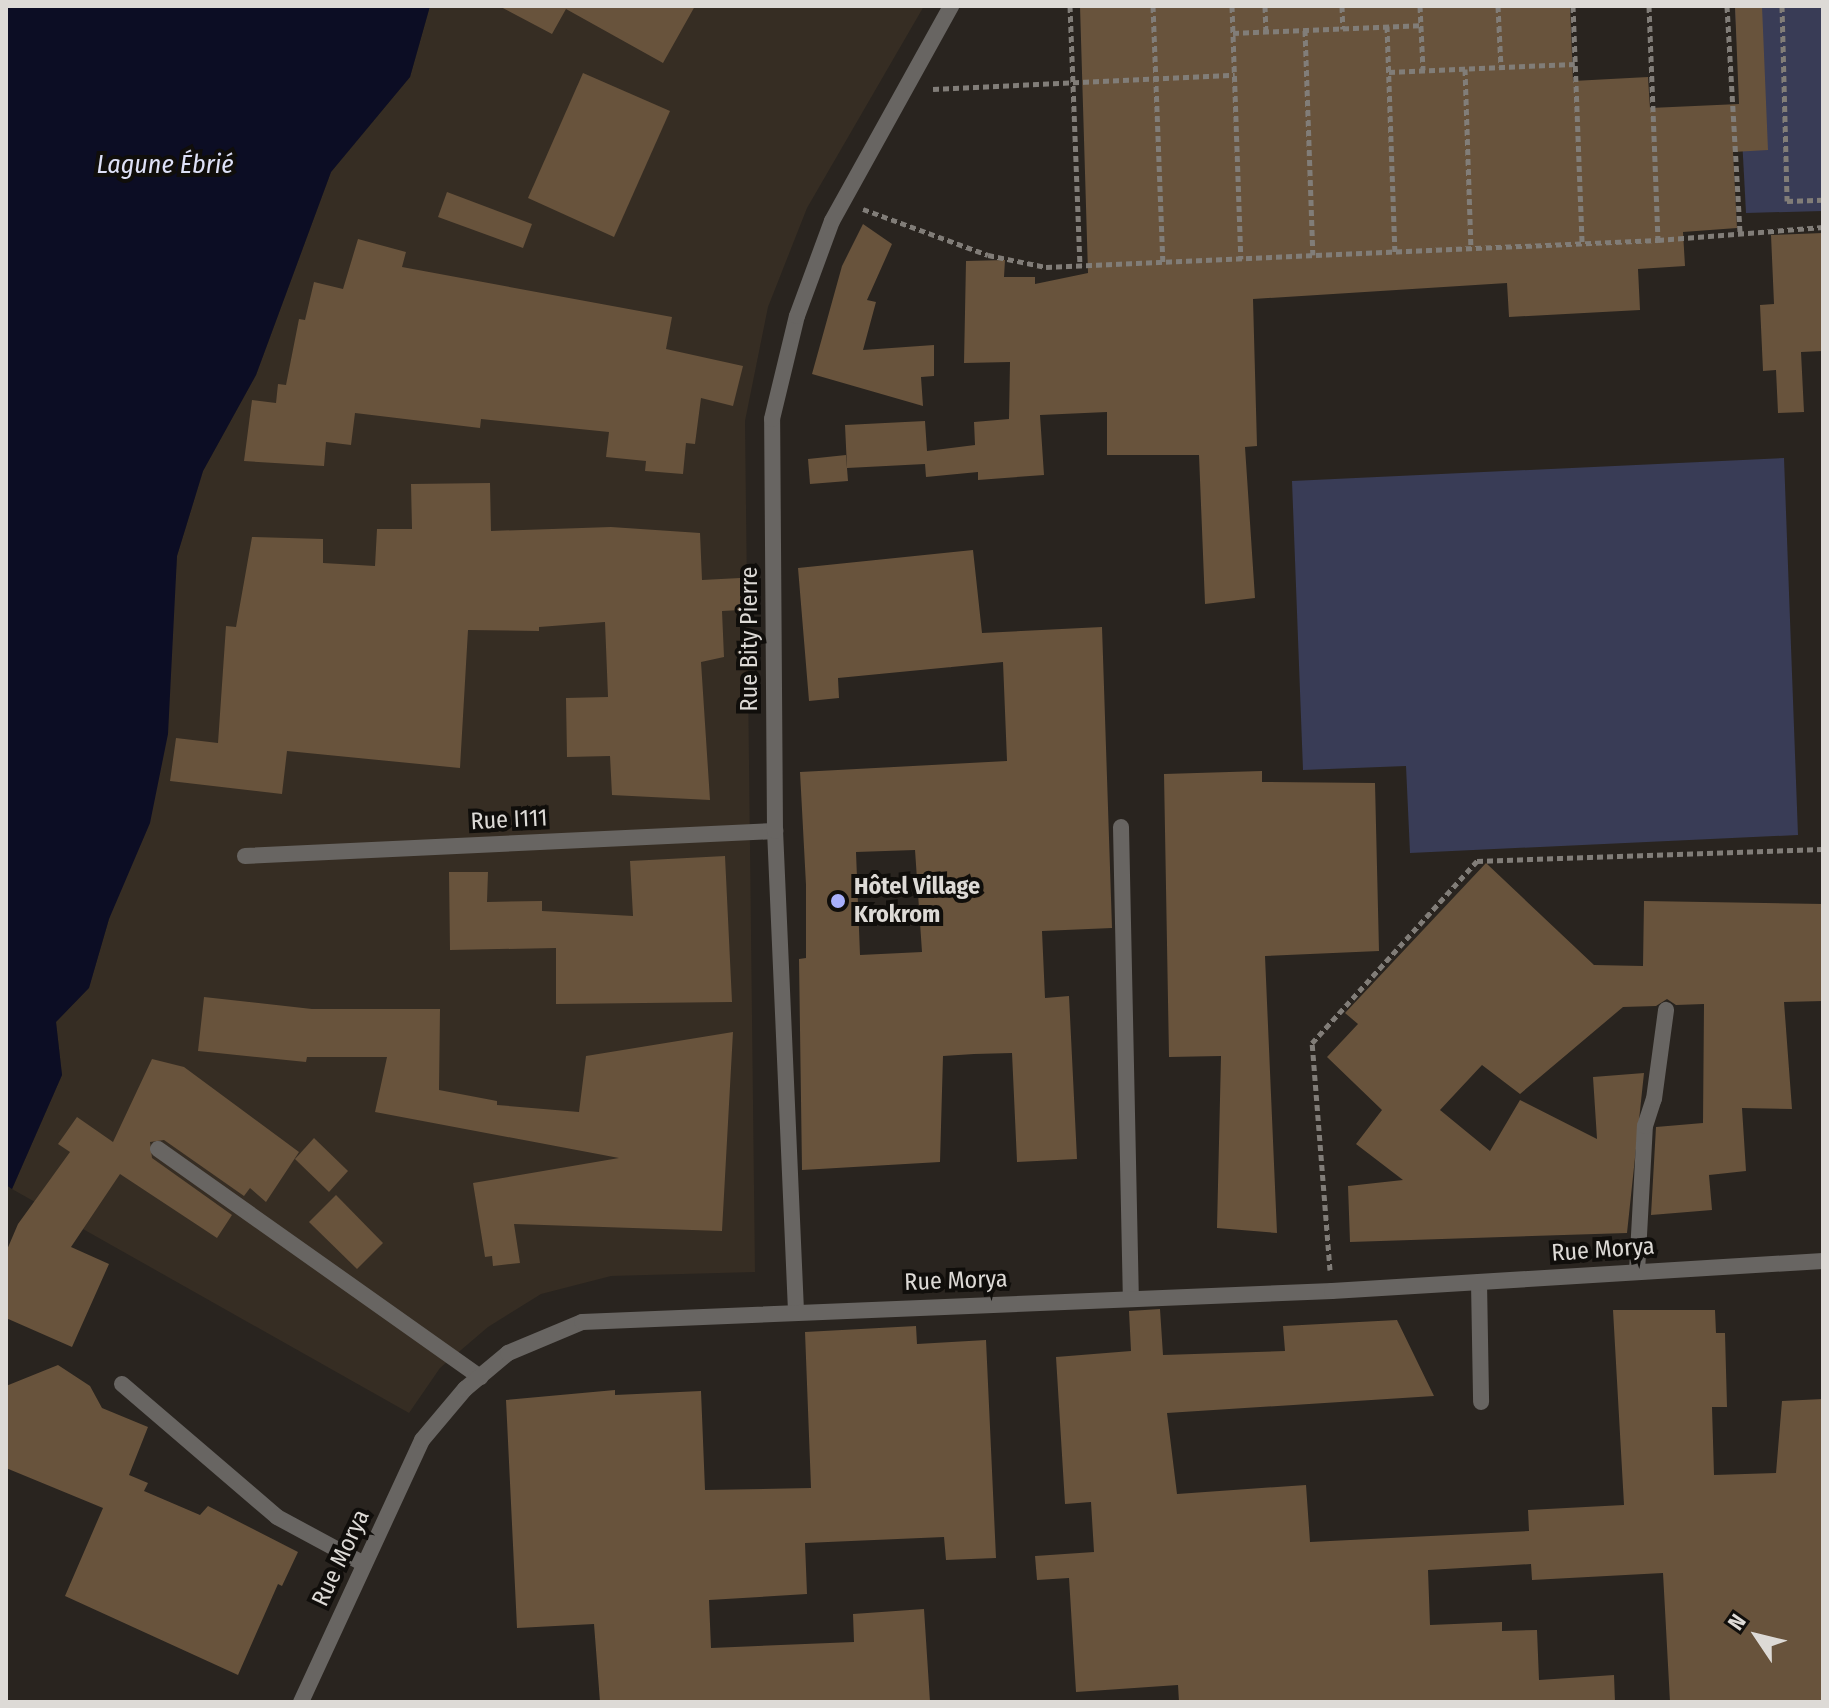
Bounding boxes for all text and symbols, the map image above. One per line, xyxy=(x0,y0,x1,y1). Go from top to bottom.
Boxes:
water label: Lagune Ébrié xyxy=(96,149,234,181)
street label: Rue Bity Pierre xyxy=(736,567,764,711)
street label: Rue I111 xyxy=(470,804,548,836)
place label: Hôtel Village Krokrom xyxy=(854,873,980,929)
marker: Hôtel Village Krokrom xyxy=(829,892,847,910)
street label: Rue Morya xyxy=(1550,1232,1656,1268)
street label: Rue Morya xyxy=(904,1265,1008,1297)
street label: Rue Morya xyxy=(306,1505,376,1611)
north arrow xyxy=(1717,1596,1797,1676)
text: N xyxy=(1722,1609,1752,1635)

